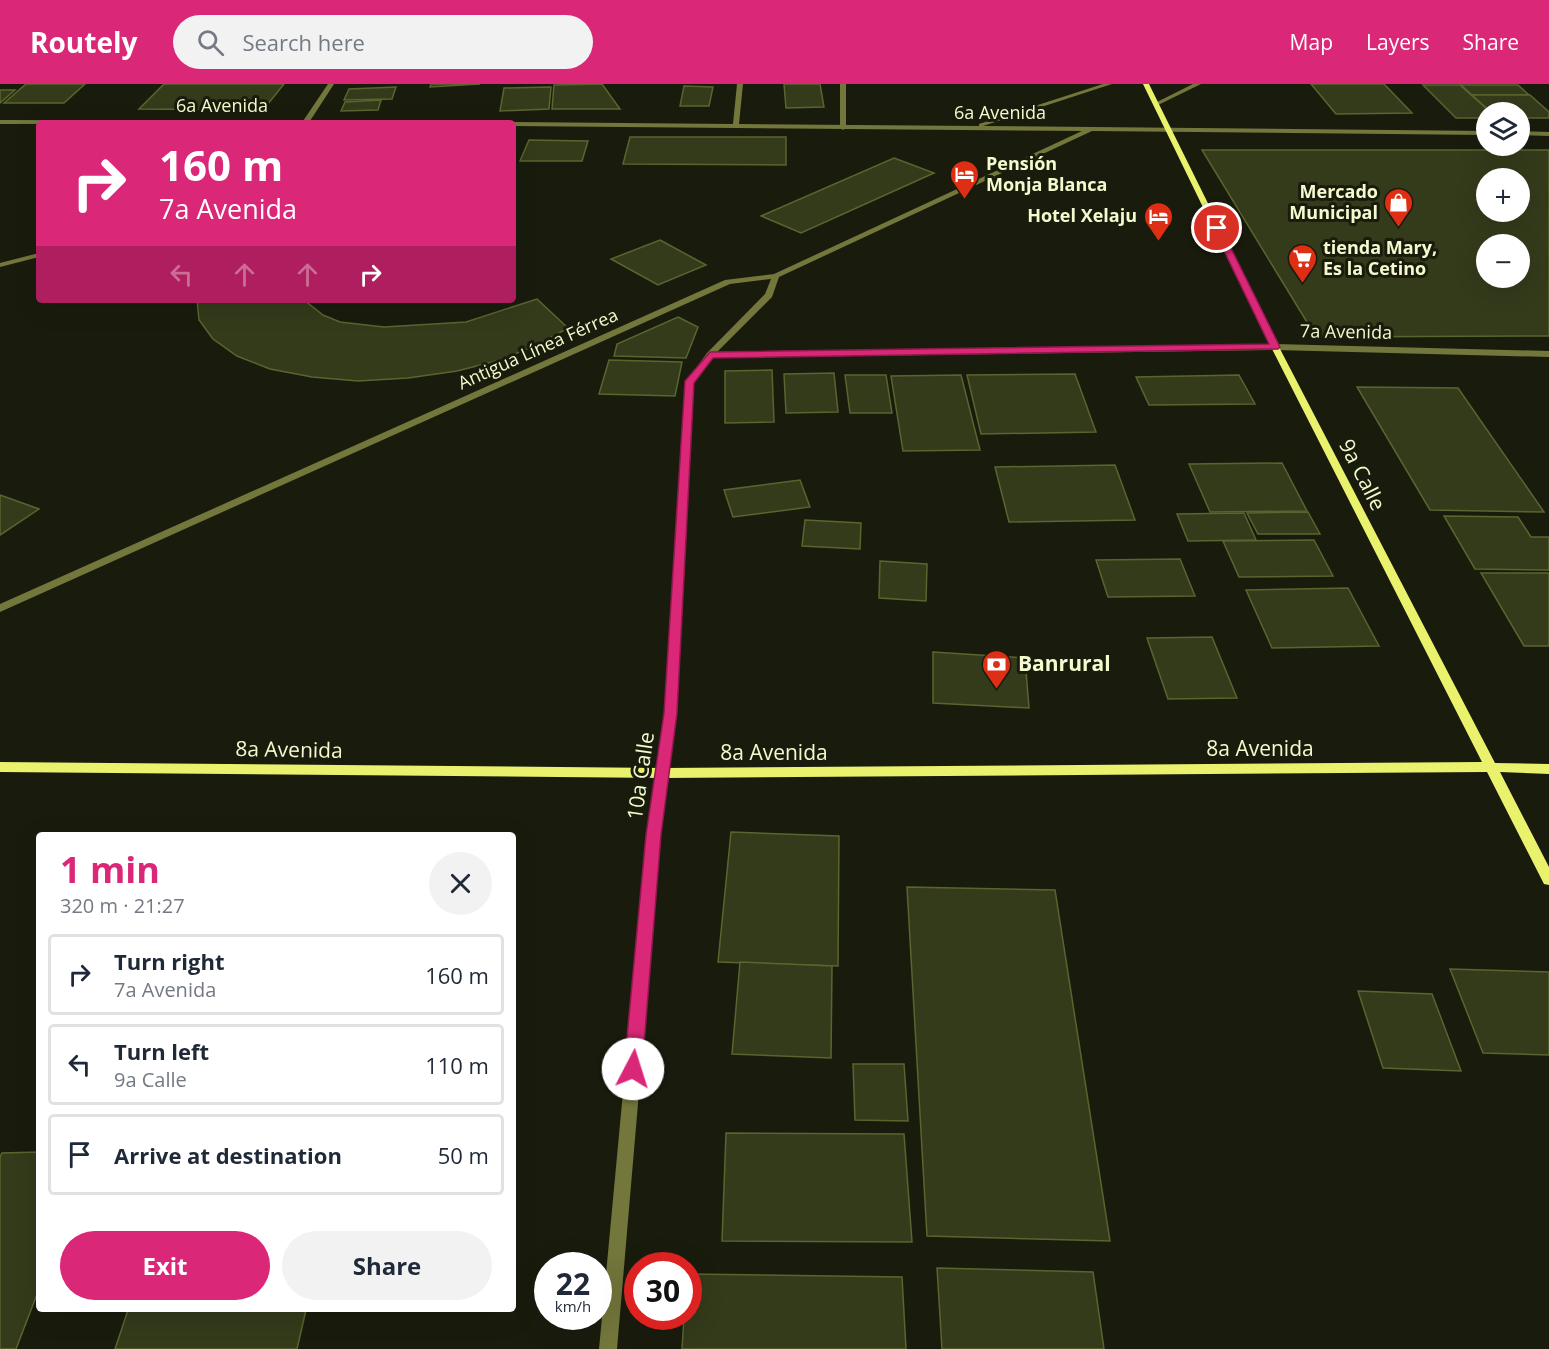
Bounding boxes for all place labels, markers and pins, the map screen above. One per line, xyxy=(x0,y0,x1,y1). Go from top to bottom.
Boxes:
place label: Pensión Monja Blanca xyxy=(986,151,1107,196)
hotel icon: Pensión Monja Blanca xyxy=(949,158,981,200)
place label: Mercado Municipal xyxy=(1289,179,1378,224)
shop icon: Mercado Municipal xyxy=(1383,186,1415,228)
hotel icon: Hotel Xelaju xyxy=(1142,200,1174,242)
pin xyxy=(1191,202,1242,253)
place label: Hotel Xelaju xyxy=(1027,203,1137,227)
place label: tienda Mary, Es la Cetino xyxy=(1323,235,1437,280)
supermarket icon: tienda Mary, Es la Cetino xyxy=(1286,242,1318,284)
bank icon: Banrural xyxy=(981,648,1013,690)
place label: Banrural xyxy=(1018,649,1111,677)

